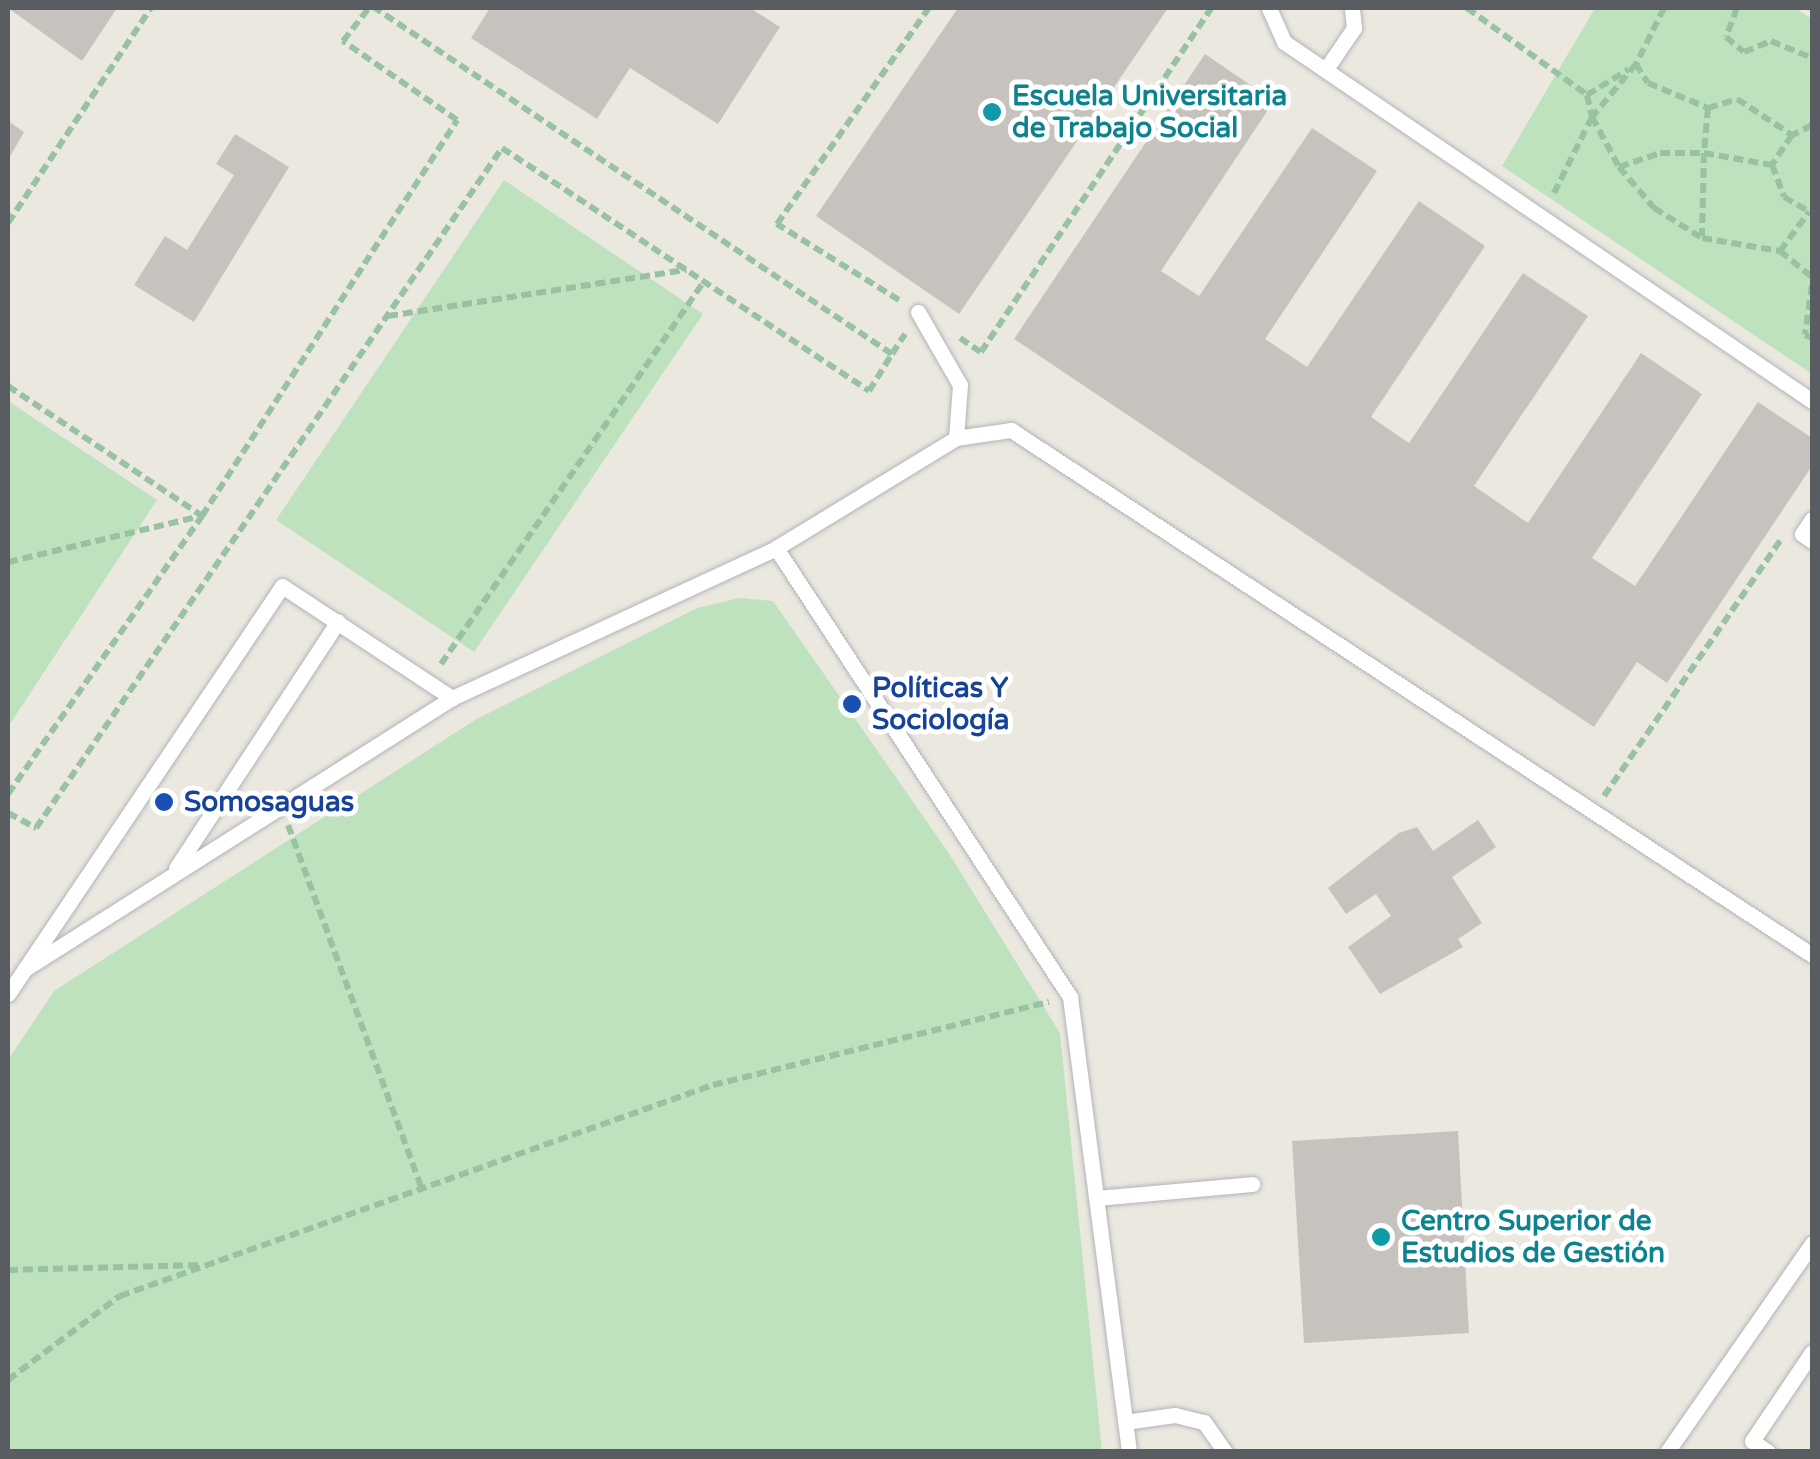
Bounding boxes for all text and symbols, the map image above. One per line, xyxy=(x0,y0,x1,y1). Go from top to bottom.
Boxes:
place label: Escuela Universitaria de Trabajo Social xyxy=(1012,79,1287,145)
marker: Escuela Universitaria de Trabajo Social xyxy=(981,101,1003,123)
place label: Políticas Y Sociología xyxy=(872,671,1010,737)
marker: Políticas Y Sociología xyxy=(841,693,863,715)
place label: Somosaguas xyxy=(184,785,354,819)
marker: Somosaguas xyxy=(153,791,175,813)
place label: Centro Superior de Estudios de Gestión xyxy=(1401,1204,1665,1270)
marker: Centro Superior de Estudios de Gestión xyxy=(1370,1226,1392,1248)

